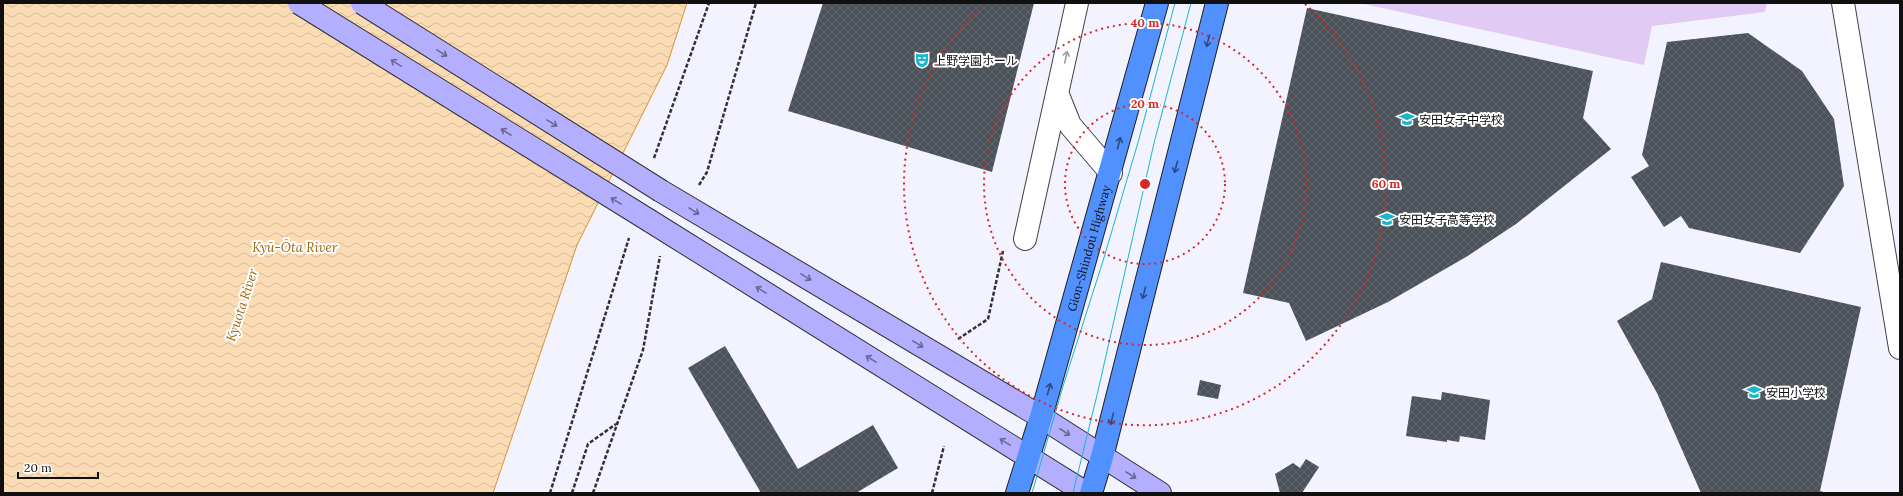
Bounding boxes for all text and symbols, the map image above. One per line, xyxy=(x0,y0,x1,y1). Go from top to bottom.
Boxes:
text: 40 m xyxy=(1131,15,1159,30)
one-way arrow xyxy=(1204,34,1211,47)
one-way arrow xyxy=(436,50,448,58)
theatre icon: 上野学園ホール xyxy=(913,51,931,69)
one-way arrow xyxy=(1062,51,1070,64)
place label: 上野学園ホール xyxy=(934,53,1018,68)
one-way arrow xyxy=(390,59,402,67)
text: 20 m xyxy=(1131,96,1159,111)
school or university icon: 安田女子中学校 xyxy=(1398,110,1416,128)
place label: 安田女子中学校 xyxy=(1419,112,1503,127)
one-way arrow xyxy=(546,119,558,127)
one-way arrow xyxy=(501,128,512,136)
one-way arrow xyxy=(1116,136,1123,149)
one-way arrow xyxy=(1172,160,1179,173)
text: 60 m xyxy=(1372,176,1400,191)
centre of rings xyxy=(1138,177,1152,191)
street label: Gion-Shindou Highway xyxy=(1063,183,1113,313)
one-way arrow xyxy=(611,197,622,205)
one-way arrow xyxy=(688,207,700,215)
school or university icon: 安田女子高等学校 xyxy=(1378,210,1396,228)
place label: 安田女子高等学校 xyxy=(1399,212,1495,227)
water label: Kyū-Ōta River xyxy=(252,239,338,256)
water label: Kyuota River xyxy=(222,266,262,344)
one-way arrow xyxy=(800,274,812,282)
one-way arrow xyxy=(755,286,767,294)
one-way arrow xyxy=(1140,286,1147,299)
one-way arrow xyxy=(912,340,924,348)
one-way arrow xyxy=(866,355,877,363)
one-way arrow xyxy=(1046,383,1053,396)
school or university icon: 安田小学校 xyxy=(1745,383,1763,401)
place label: 安田小学校 xyxy=(1766,385,1826,400)
one-way arrow xyxy=(1108,412,1115,425)
one-way arrow xyxy=(1059,429,1071,437)
one-way arrow xyxy=(999,438,1011,446)
scale bar xyxy=(18,454,98,480)
text: 20 m xyxy=(24,460,52,475)
one-way arrow xyxy=(1125,471,1137,479)

